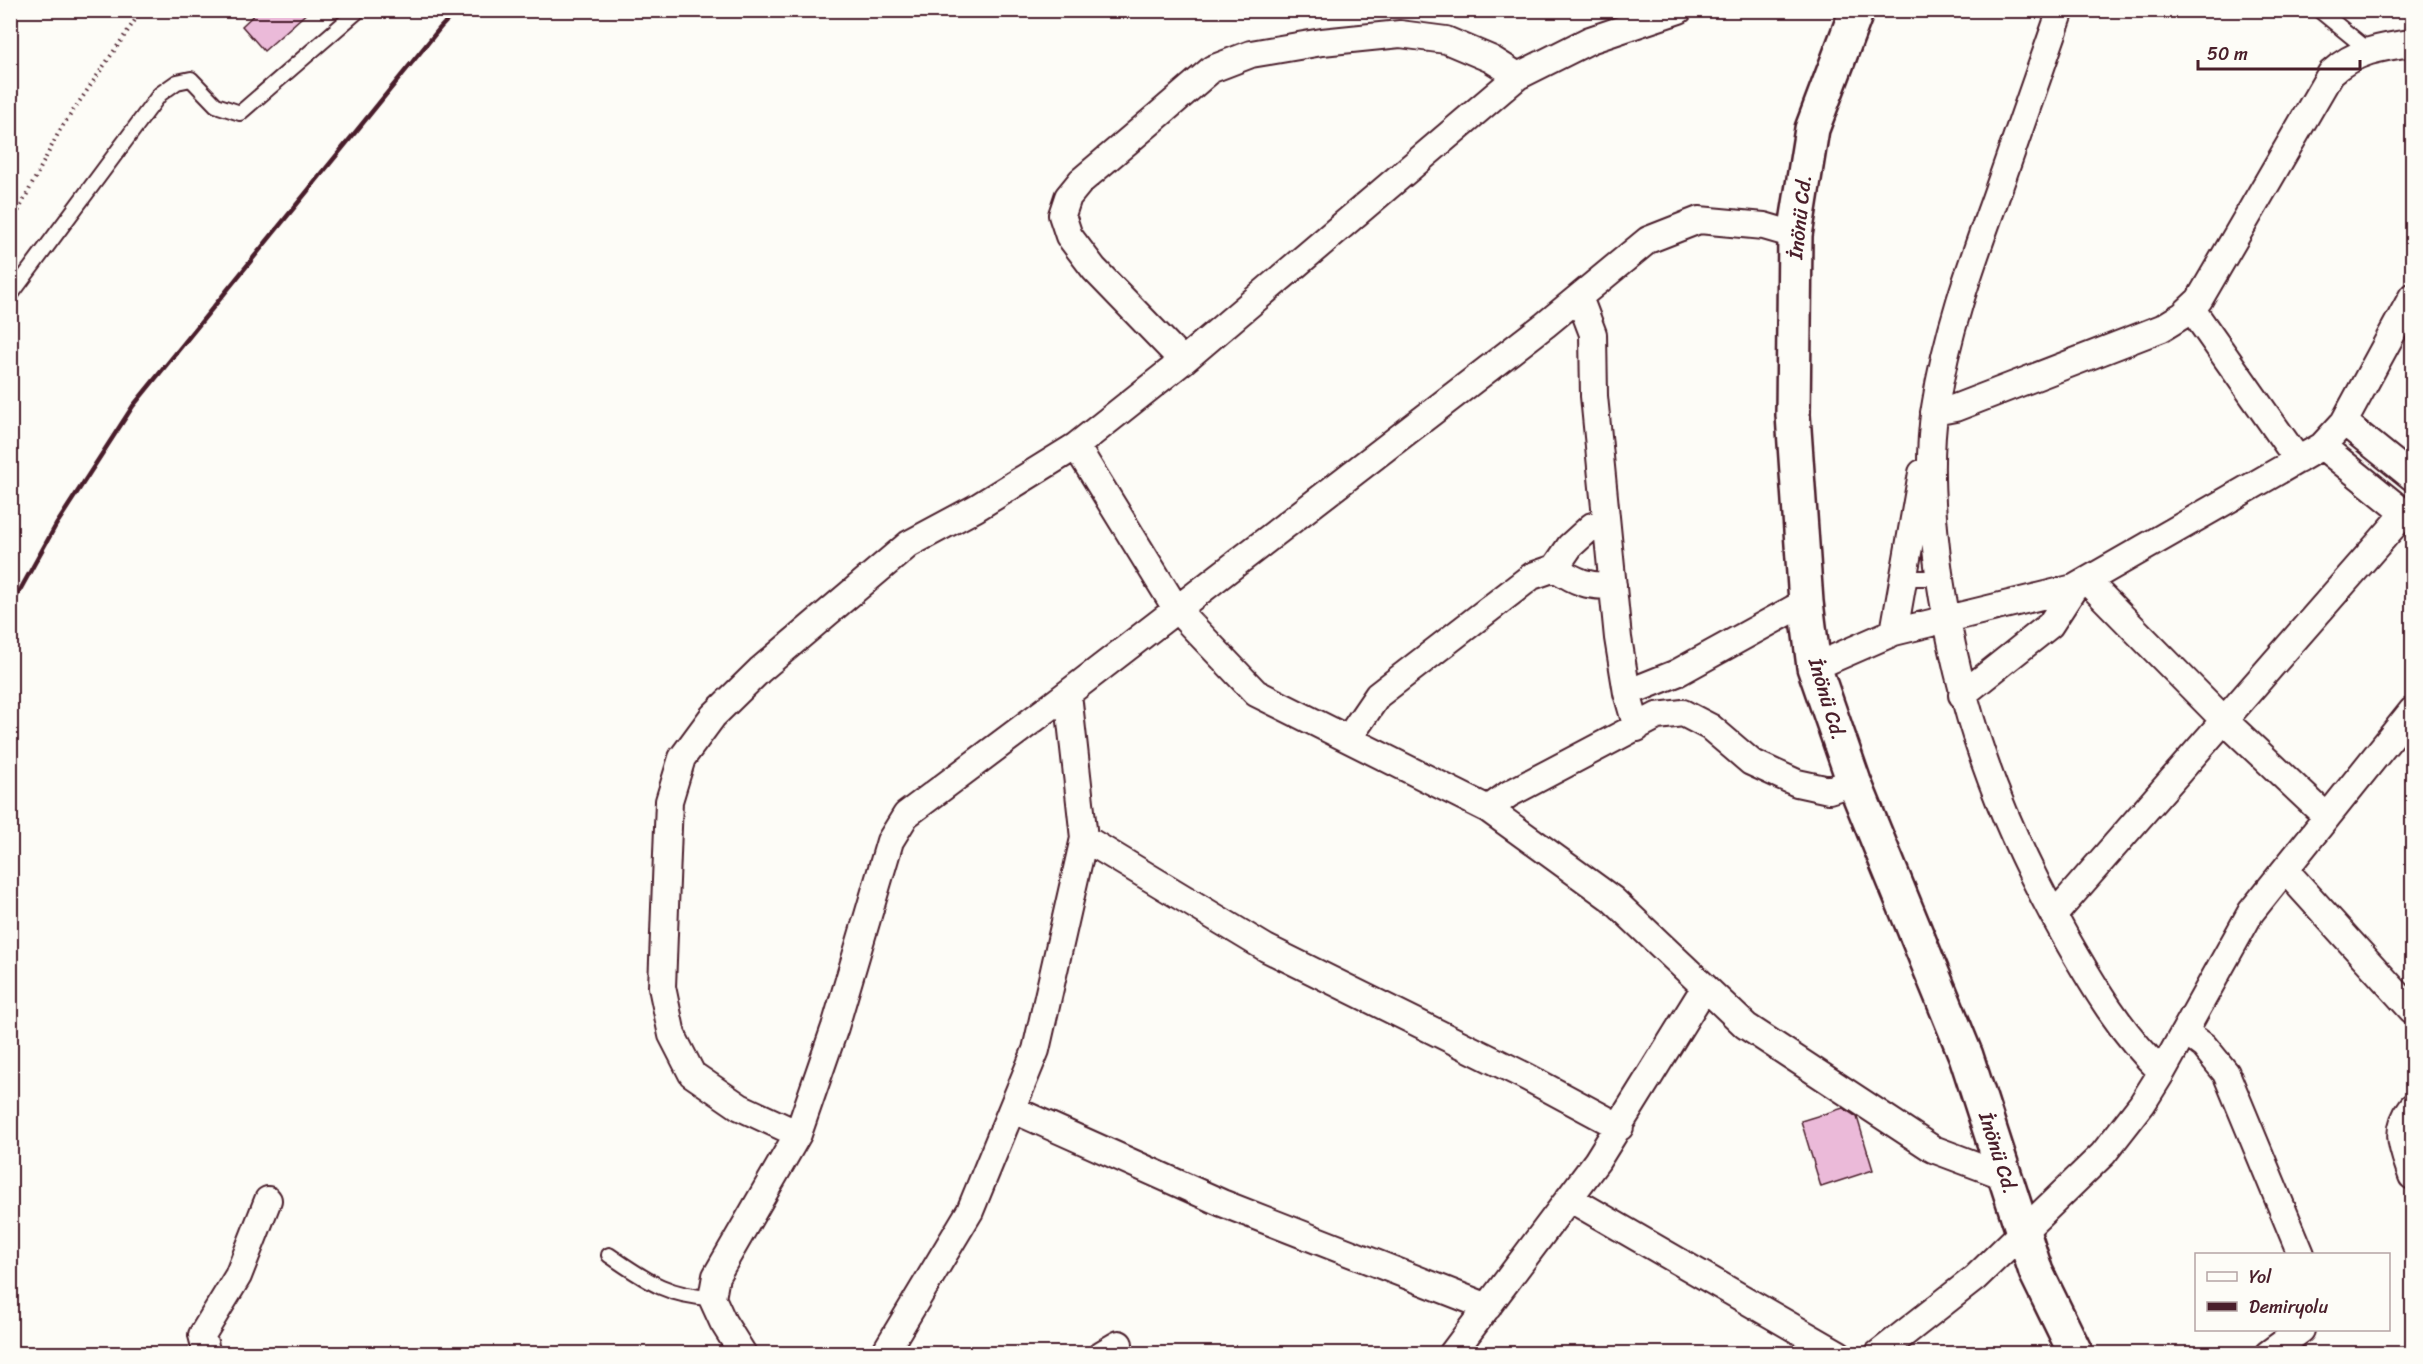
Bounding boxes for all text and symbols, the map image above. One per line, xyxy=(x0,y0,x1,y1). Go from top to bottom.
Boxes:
scale bar xyxy=(2198,33,2360,71)
text: 50 m xyxy=(2207,38,2248,70)
street label: İnönü Cd. xyxy=(1778,173,1822,262)
street label: İnönü Cd. xyxy=(1798,652,1856,745)
street label: İnönü Cd. xyxy=(1968,1106,2028,1199)
legend xyxy=(2195,1253,2390,1331)
text: Yol xyxy=(2249,1261,2272,1293)
text: Demiryolu xyxy=(2249,1291,2328,1323)

